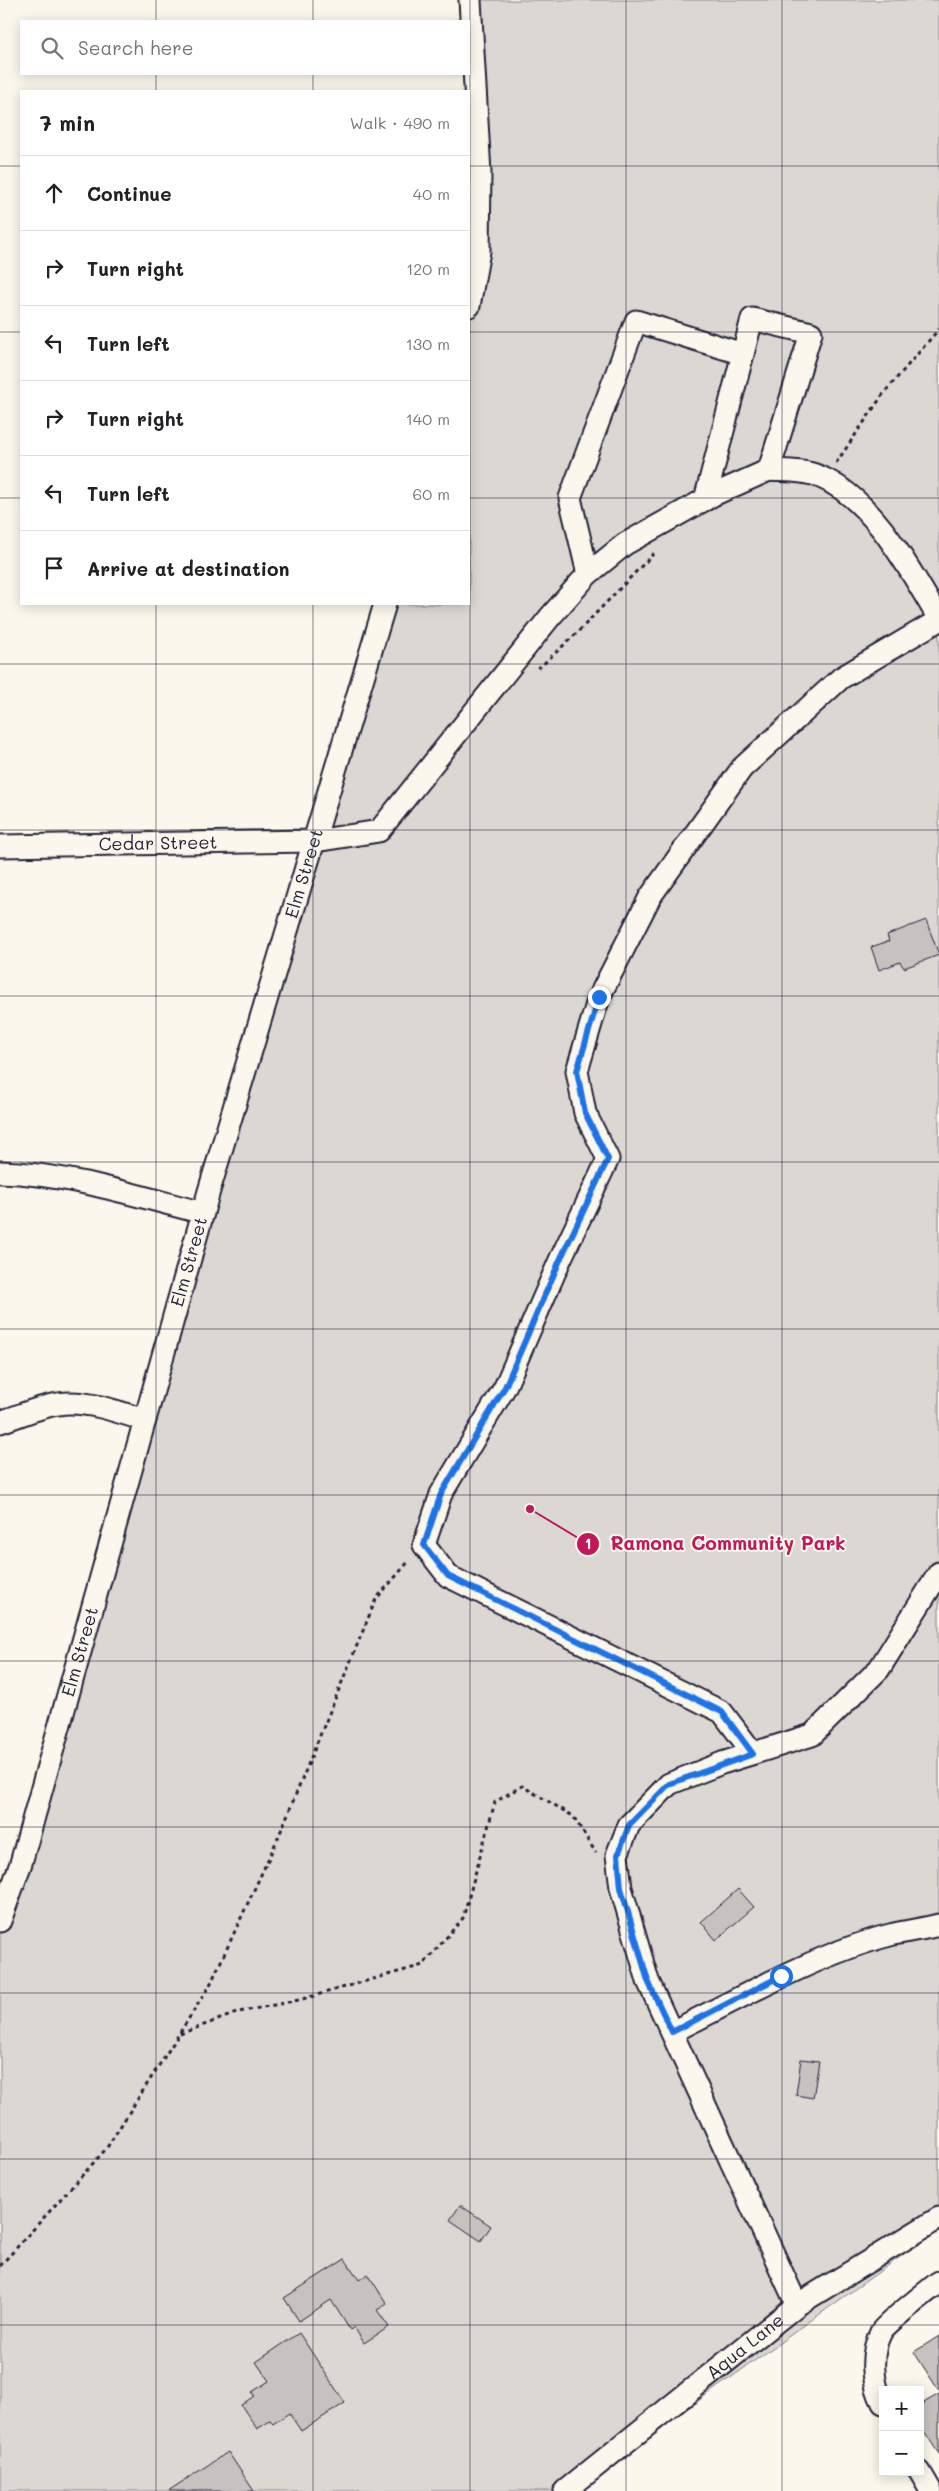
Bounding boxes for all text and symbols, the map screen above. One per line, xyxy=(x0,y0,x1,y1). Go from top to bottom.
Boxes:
search box xyxy=(20,20,470,75)
icon: search xyxy=(38,34,66,62)
text: Search here xyxy=(78,35,194,60)
text: 7 min xyxy=(40,109,95,136)
text: Walk · 490 m xyxy=(350,112,450,133)
icon: ahead xyxy=(40,179,68,207)
text: Continue xyxy=(87,181,172,206)
text: 40 m xyxy=(413,183,450,204)
icon: right xyxy=(40,254,68,282)
text: Turn right xyxy=(87,256,184,281)
text: 120 m xyxy=(406,258,450,279)
icon: left xyxy=(40,329,68,357)
text: Turn left xyxy=(87,331,170,356)
text: 130 m xyxy=(406,333,450,354)
icon: right xyxy=(40,404,68,432)
text: Turn right xyxy=(87,406,184,431)
text: 140 m xyxy=(406,408,450,429)
icon: left xyxy=(40,479,68,507)
text: Turn left xyxy=(87,481,170,506)
text: 60 m xyxy=(413,483,450,504)
icon: arrive xyxy=(40,554,68,582)
text: Arrive at destination xyxy=(87,556,290,581)
street label: Elm Street xyxy=(278,826,328,921)
street label: Cedar Street xyxy=(98,830,218,855)
route end xyxy=(588,986,611,1009)
street label: Elm Street xyxy=(164,1214,212,1309)
callout: Ramona Community Park xyxy=(575,1527,856,1561)
text: Ramona Community Park xyxy=(610,1530,846,1555)
text: 1 xyxy=(585,1533,591,1553)
street label: Elm Street xyxy=(55,1604,103,1699)
route start xyxy=(770,1965,793,1988)
street label: Aqua Lane xyxy=(701,2307,788,2384)
map controls xyxy=(879,2386,924,2476)
button: + xyxy=(879,2386,924,2431)
button: − xyxy=(879,2431,924,2476)

